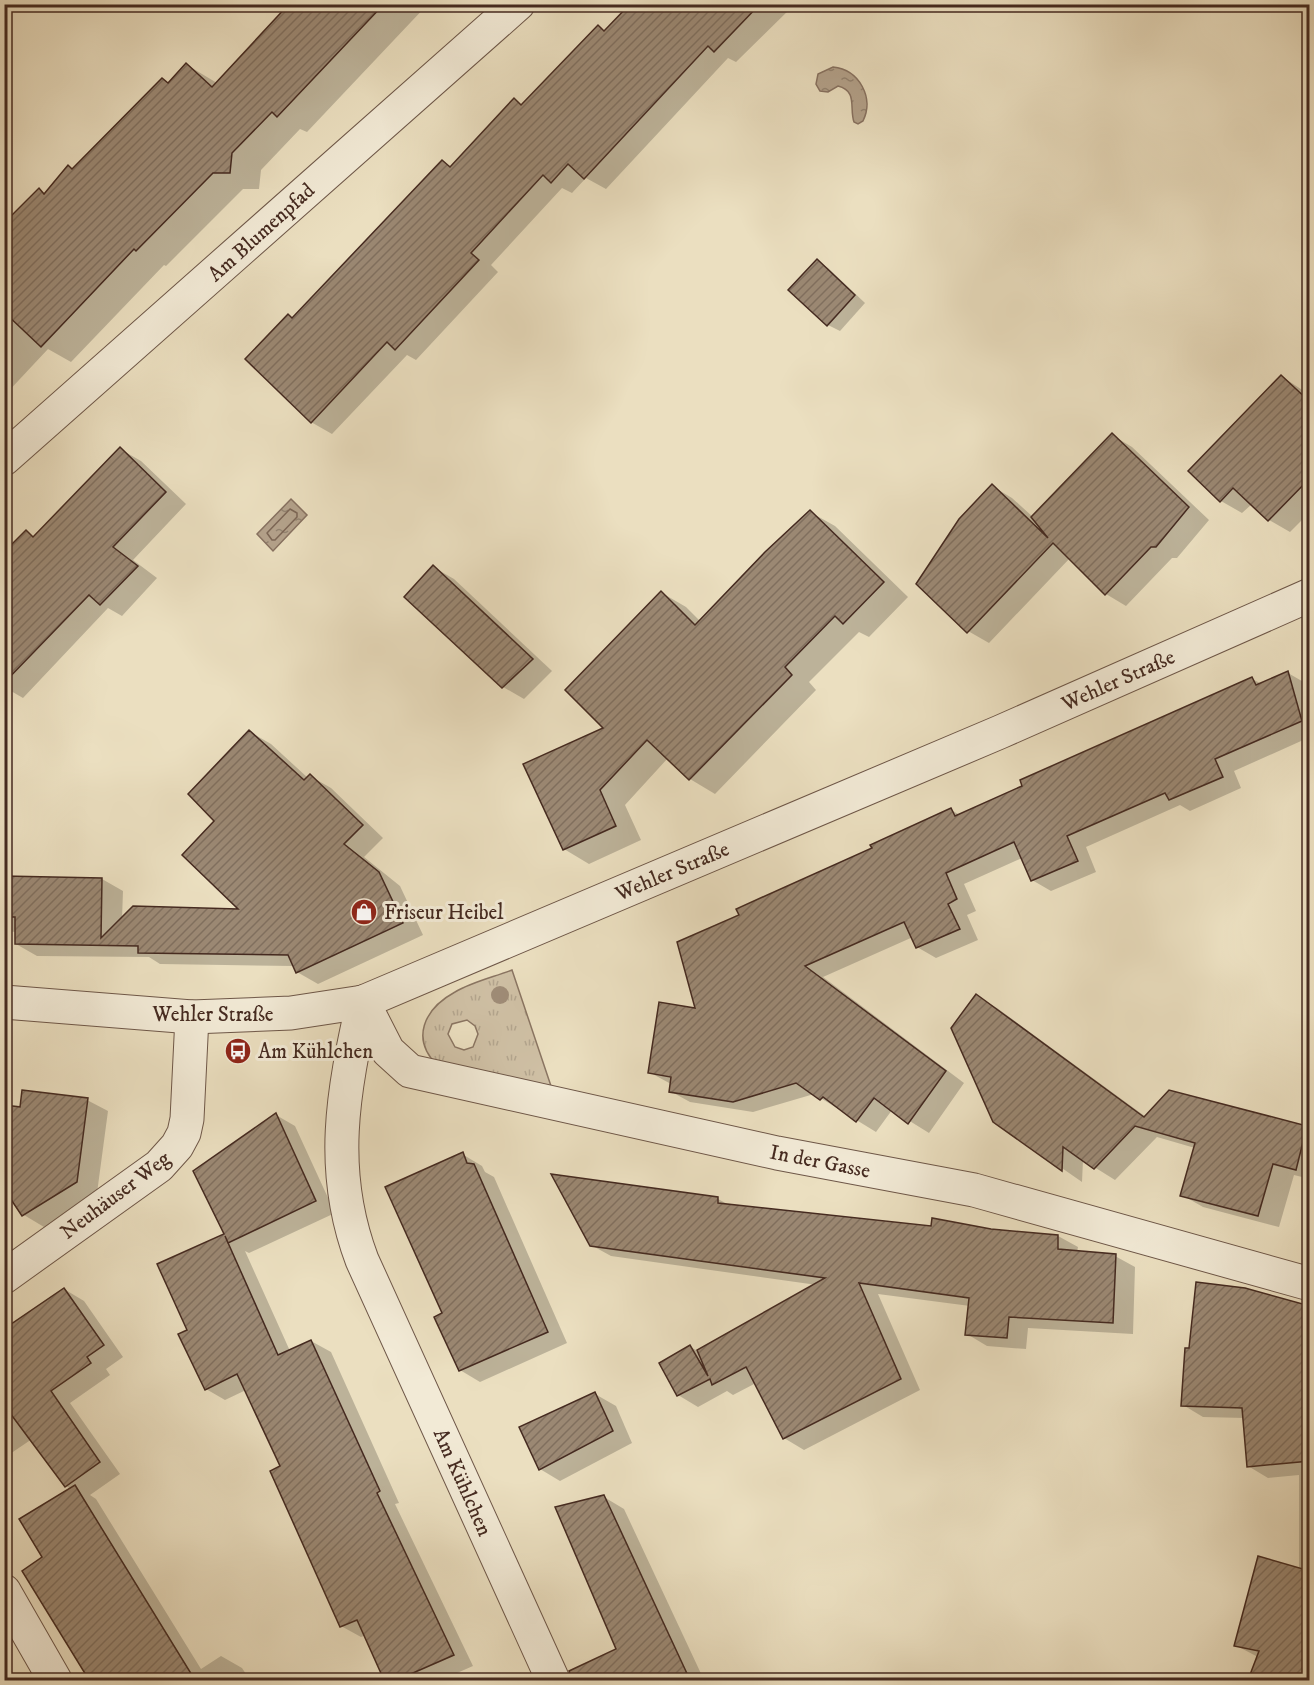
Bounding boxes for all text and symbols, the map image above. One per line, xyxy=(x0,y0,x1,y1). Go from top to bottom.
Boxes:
street label: Am Blumenpfad xyxy=(203,178,321,288)
street label: Wehler Straße xyxy=(1057,644,1179,718)
street label: Wehler Straße xyxy=(611,836,733,908)
shop icon: Friseur Heibel xyxy=(349,897,379,927)
place label: Friseur Heibel xyxy=(384,900,504,926)
street label: Wehler Straße xyxy=(151,1002,274,1028)
bus stop icon: Am Kühlchen xyxy=(223,1036,253,1066)
place label: Am Kühlchen xyxy=(258,1039,373,1065)
street label: In der Gasse xyxy=(767,1139,873,1185)
street label: Neuhäuser Weg xyxy=(55,1146,176,1246)
street label: Am Kühlchen xyxy=(427,1424,497,1540)

